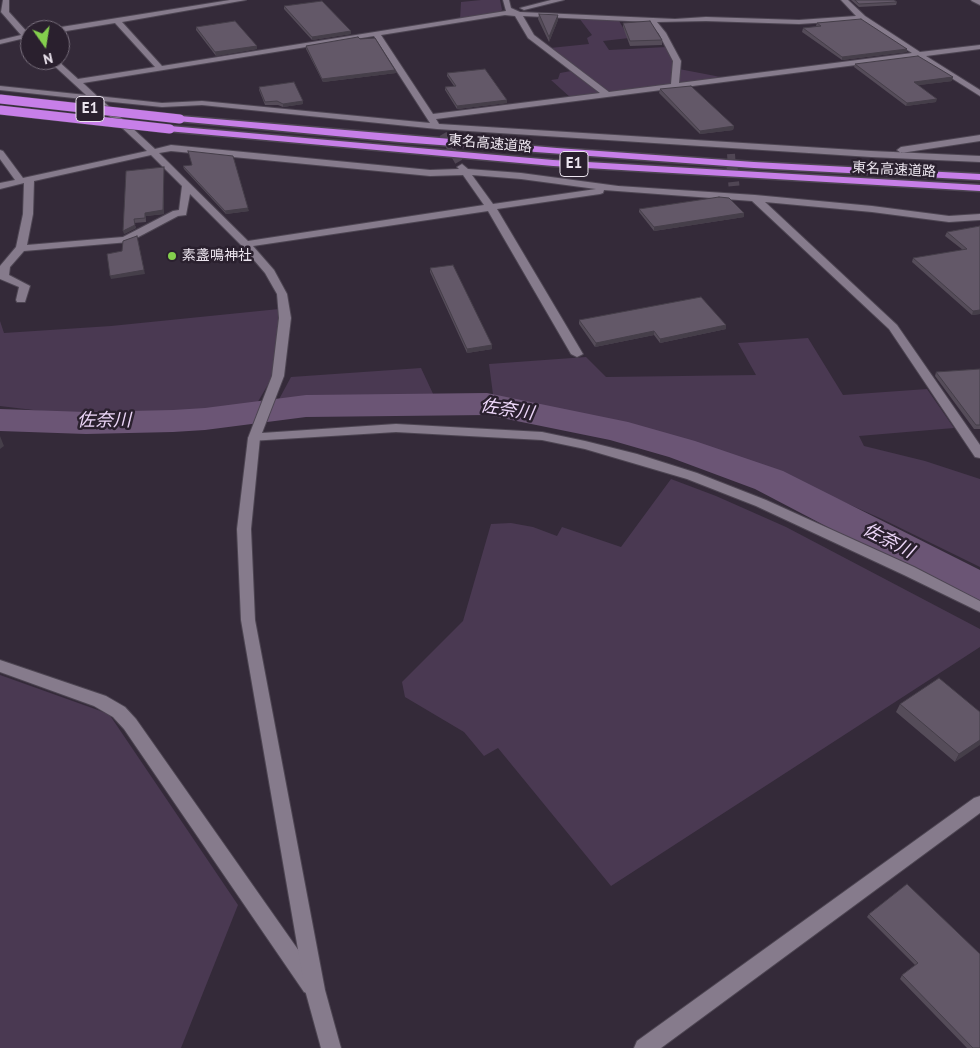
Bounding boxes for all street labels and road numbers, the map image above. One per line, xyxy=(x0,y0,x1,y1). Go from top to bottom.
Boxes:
road number: E1 xyxy=(76,96,104,122)
street label: 東名高速道路 xyxy=(447,132,533,156)
road number: E1 xyxy=(560,152,588,176)
street label: 東名高速道路 xyxy=(852,159,936,181)

